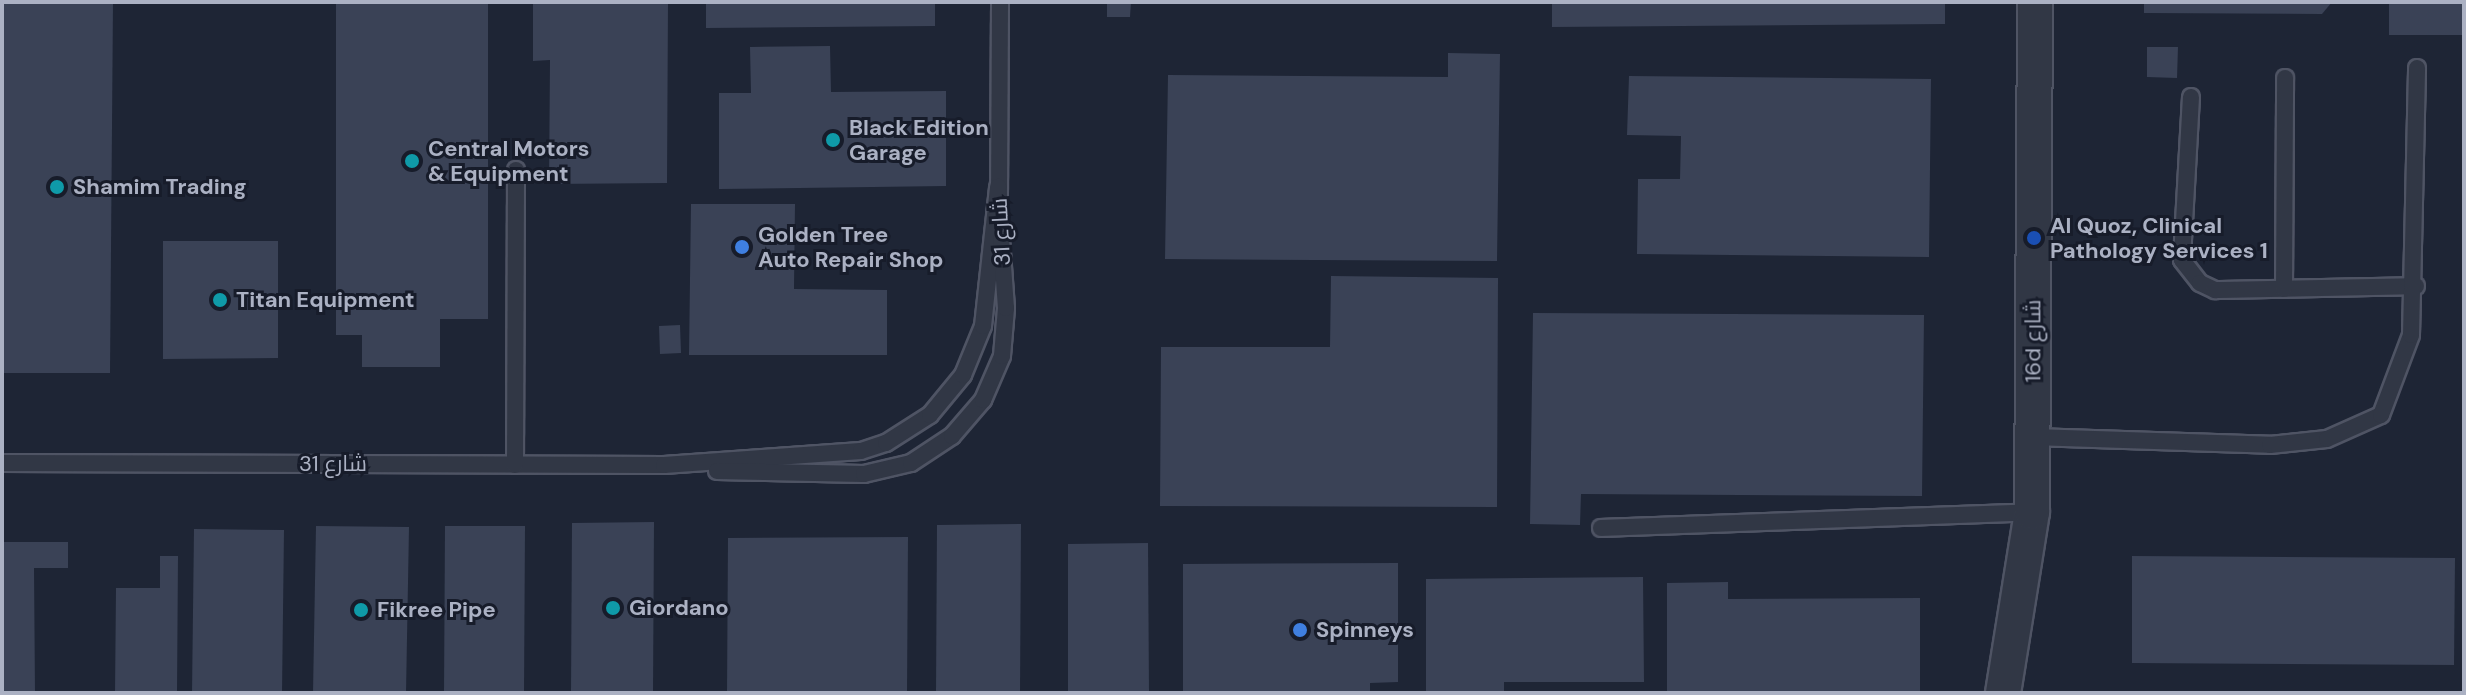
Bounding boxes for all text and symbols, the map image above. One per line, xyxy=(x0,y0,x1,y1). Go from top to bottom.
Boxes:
place label: Black Edition Garage xyxy=(849,114,989,166)
marker: Black Edition Garage xyxy=(824,131,842,149)
place label: Central Motors & Equipment xyxy=(428,135,589,186)
marker: Central Motors & Equipment xyxy=(403,152,421,170)
place label: Shamim Trading xyxy=(73,174,246,200)
marker: Shamim Trading xyxy=(48,178,66,196)
street label: شارع 31 xyxy=(986,197,1016,267)
place label: Al Quoz, Clinical Pathology Services 1 xyxy=(2050,212,2268,264)
place label: Golden Tree Auto Repair Shop xyxy=(758,221,943,272)
marker: Al Quoz, Clinical Pathology Services 1 xyxy=(2025,229,2043,247)
marker: Golden Tree Auto Repair Shop xyxy=(733,238,751,256)
place label: Titan Equipment xyxy=(236,287,415,313)
marker: Titan Equipment xyxy=(211,291,229,309)
street label: 16d شارع xyxy=(2020,300,2046,382)
street label: شارع 31 xyxy=(299,451,367,477)
place label: Giordano xyxy=(629,595,729,621)
place label: Fikree Pipe xyxy=(377,597,496,623)
marker: Giordano xyxy=(604,599,622,617)
marker: Fikree Pipe xyxy=(352,601,370,619)
place label: Spinneys xyxy=(1316,617,1414,643)
marker: Spinneys xyxy=(1291,621,1309,639)

